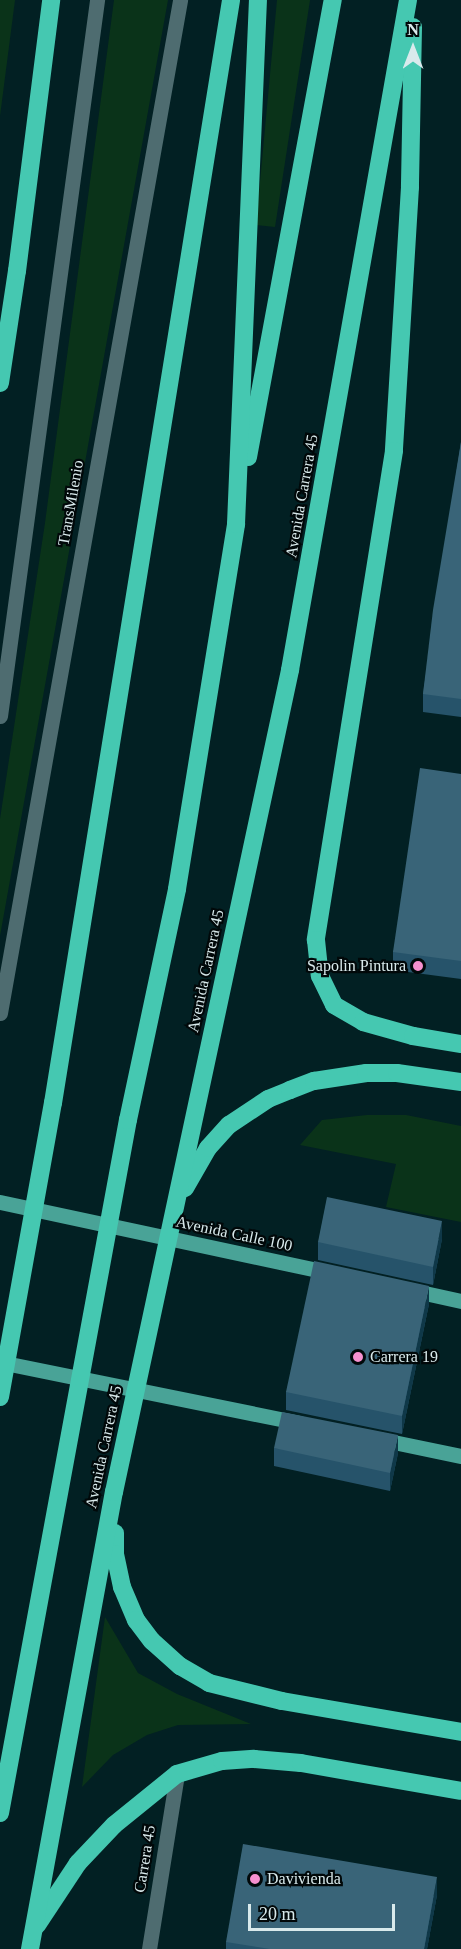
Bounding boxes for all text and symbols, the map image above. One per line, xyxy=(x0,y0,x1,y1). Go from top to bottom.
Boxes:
north arrow xyxy=(383,18,443,78)
text: N xyxy=(407,21,419,38)
street label: Avenida Carrera 45 xyxy=(282,433,322,559)
street label: TransMilenio xyxy=(54,459,88,547)
street label: Avenida Carrera 45 xyxy=(184,908,228,1034)
place label: Sapolin Pintura xyxy=(307,956,406,976)
marker: Sapolin Pintura xyxy=(411,959,425,973)
street label: Avenida Calle 100 xyxy=(174,1212,294,1256)
place label: Carrera 19 xyxy=(370,1347,438,1367)
marker: Carrera 19 xyxy=(351,1350,365,1364)
street label: Avenida Carrera 45 xyxy=(82,1384,126,1510)
street label: Carrera 45 xyxy=(130,1824,160,1894)
place label: Davivienda xyxy=(267,1869,341,1889)
marker: Davivienda xyxy=(248,1872,262,1886)
scale bar xyxy=(251,1892,398,1930)
text: 20 m xyxy=(259,1904,296,1924)

